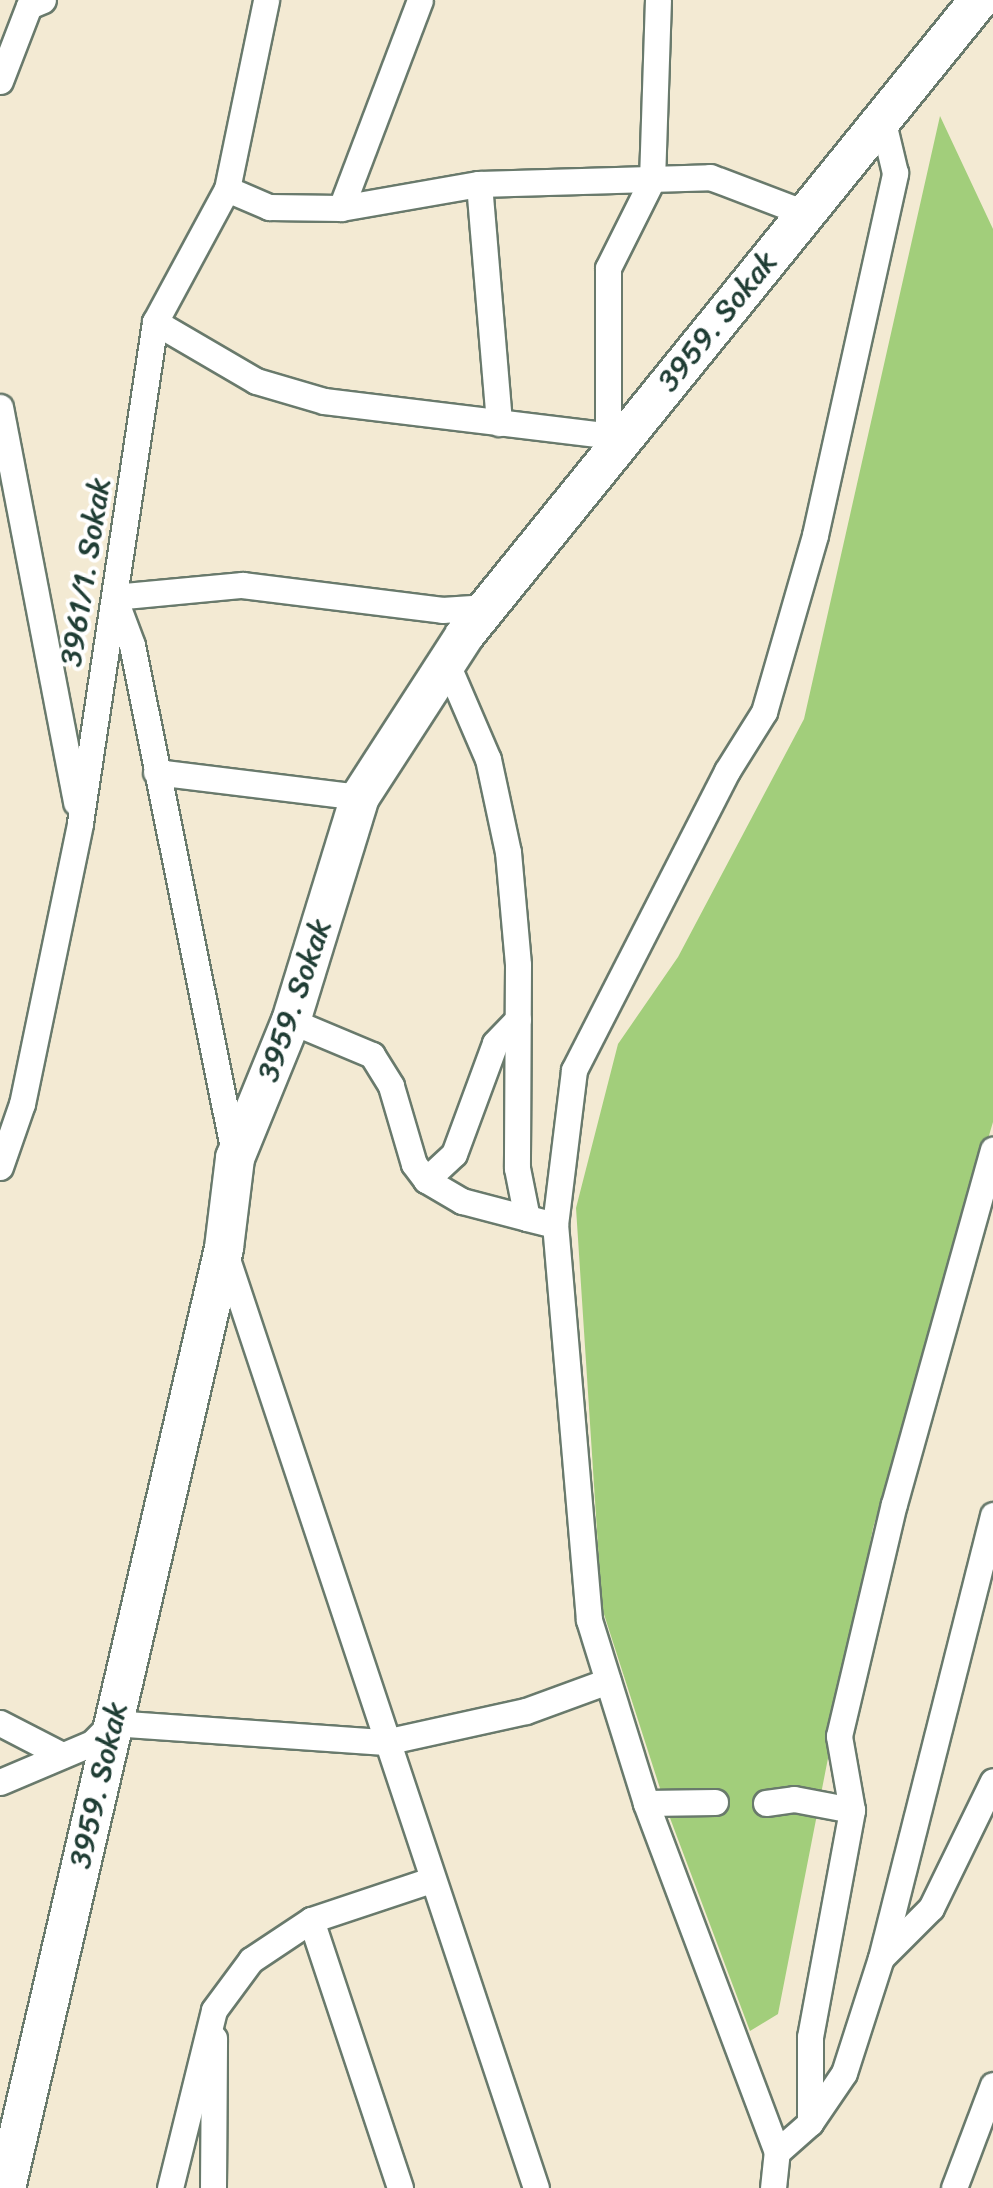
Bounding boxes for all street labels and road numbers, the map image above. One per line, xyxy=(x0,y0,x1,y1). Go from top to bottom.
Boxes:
street label: 3959. Sokak xyxy=(650,244,784,398)
street label: 3961/1. Sokak xyxy=(52,475,118,669)
street label: 3959. Sokak xyxy=(249,914,339,1086)
street label: 3959. Sokak xyxy=(61,1698,135,1872)

